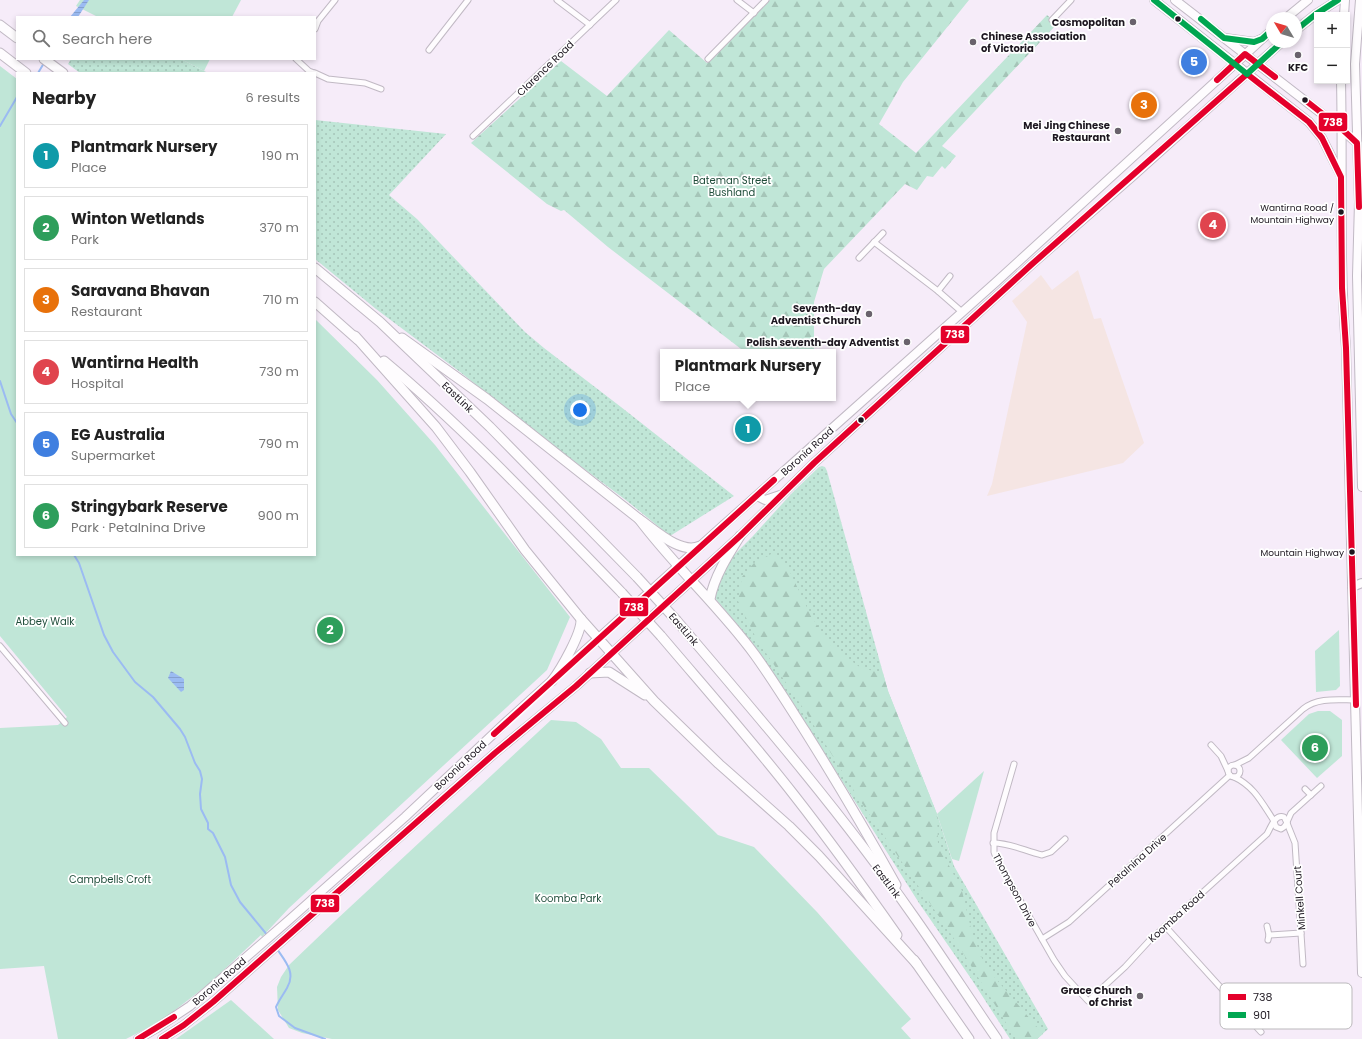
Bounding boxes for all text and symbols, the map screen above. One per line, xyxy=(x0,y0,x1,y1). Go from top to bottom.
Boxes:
north arrow xyxy=(1266,12,1302,48)
map controls xyxy=(1314,12,1350,84)
button: + xyxy=(1314,12,1350,48)
unlabelled marker xyxy=(1173,14,1183,24)
place label: Cosmopolitan xyxy=(1052,15,1125,30)
search box xyxy=(16,16,316,60)
marker: Cosmopolitan xyxy=(1128,17,1138,27)
icon: search xyxy=(30,27,52,49)
text: Search here xyxy=(62,28,152,49)
place label: Chinese Association of Victoria xyxy=(981,29,1086,56)
street label: Clarence Road xyxy=(513,37,577,100)
marker: Chinese Association of Victoria xyxy=(968,37,978,47)
pin: 5 xyxy=(1181,47,1207,77)
button: − xyxy=(1314,48,1350,84)
marker: KFC xyxy=(1293,50,1303,60)
place label: KFC xyxy=(1288,60,1308,75)
text: Nearby xyxy=(32,86,96,110)
text: 6 results xyxy=(246,88,300,107)
pin: 3 xyxy=(1131,90,1157,120)
unlabelled marker xyxy=(1300,95,1310,105)
line badge: 738 xyxy=(1318,112,1348,132)
text: 738 xyxy=(1323,114,1343,130)
place label: Mei Jing Chinese Restaurant xyxy=(1023,118,1110,145)
marker: Mei Jing Chinese Restaurant xyxy=(1113,126,1123,136)
text: Plantmark Nursery xyxy=(71,136,217,157)
text: 1 xyxy=(44,146,48,165)
text: 190 m xyxy=(262,146,299,165)
text: Place xyxy=(71,158,106,177)
park label: Bateman Street Bushland xyxy=(693,173,771,200)
place label: Wantirna Road / Mountain Highway xyxy=(1250,202,1334,226)
marker: Wantirna Road / Mountain Highway xyxy=(1336,207,1346,217)
text: Winton Wetlands xyxy=(71,208,205,229)
pin: 4 xyxy=(1200,210,1226,240)
text: 2 xyxy=(42,218,50,237)
text: 370 m xyxy=(259,218,299,237)
text: Park xyxy=(71,230,99,249)
text: Saravana Bhavan xyxy=(71,280,210,301)
text: 3 xyxy=(42,290,50,309)
text: 710 m xyxy=(263,290,299,309)
place label: Seventh-day Adventist Church xyxy=(771,301,862,328)
text: Restaurant xyxy=(71,302,142,321)
marker: Seventh-day Adventist Church xyxy=(864,309,874,319)
line badge: 738 xyxy=(940,325,970,344)
text: 738 xyxy=(945,326,965,342)
place label: Polish seventh-day Adventist xyxy=(747,335,899,350)
marker: Polish seventh-day Adventist xyxy=(902,337,912,347)
popup xyxy=(660,349,836,401)
text: Wantirna Health xyxy=(71,352,199,373)
text: Plantmark Nursery xyxy=(675,355,821,376)
text: 4 xyxy=(42,362,50,381)
text: 730 m xyxy=(259,362,299,381)
text: Hospital xyxy=(71,374,124,393)
text: Place xyxy=(675,377,710,396)
street label: EastLink xyxy=(438,378,478,417)
your location xyxy=(570,400,590,420)
pin: 1 xyxy=(735,414,761,444)
unlabelled marker xyxy=(856,415,866,425)
street label: Boronia Road xyxy=(777,423,837,479)
text: EG Australia xyxy=(71,424,165,445)
text: 5 xyxy=(42,434,50,453)
text: 790 m xyxy=(259,434,299,453)
text: Supermarket xyxy=(71,446,155,465)
text: Stringybark Reserve xyxy=(71,496,228,517)
text: 6 xyxy=(42,506,50,525)
text: 900 m xyxy=(258,506,299,525)
text: Park · Petalnina Drive xyxy=(71,518,206,537)
place label: Mountain Highway xyxy=(1260,547,1344,559)
marker: Mountain Highway xyxy=(1347,547,1357,557)
line badge: 738 xyxy=(619,597,649,617)
text: 738 xyxy=(624,599,644,615)
street label: EastLink xyxy=(665,610,703,650)
park label: Abbey Walk xyxy=(16,614,75,629)
pin: 2 xyxy=(317,615,343,645)
pin: 6 xyxy=(1302,733,1328,763)
street label: Boronia Road xyxy=(431,737,490,794)
street label: Petalnina Drive xyxy=(1105,830,1170,891)
street label: Thompson Drive xyxy=(989,851,1040,930)
street label: EastLink xyxy=(869,861,905,902)
street label: Minkell Court xyxy=(1290,865,1309,931)
park label: Campbells Croft xyxy=(69,872,151,887)
street label: Koomba Road xyxy=(1145,887,1208,946)
park label: Koomba Park xyxy=(535,891,602,906)
line badge: 738 xyxy=(310,894,340,913)
text: 738 xyxy=(315,895,335,911)
street label: Boronia Road xyxy=(189,954,250,1009)
place label: Grace Church of Christ xyxy=(1061,983,1132,1010)
legend xyxy=(1220,983,1352,1029)
text: 738 xyxy=(1253,989,1272,1005)
marker: Grace Church of Christ xyxy=(1135,991,1145,1001)
text: 901 xyxy=(1253,1007,1270,1023)

